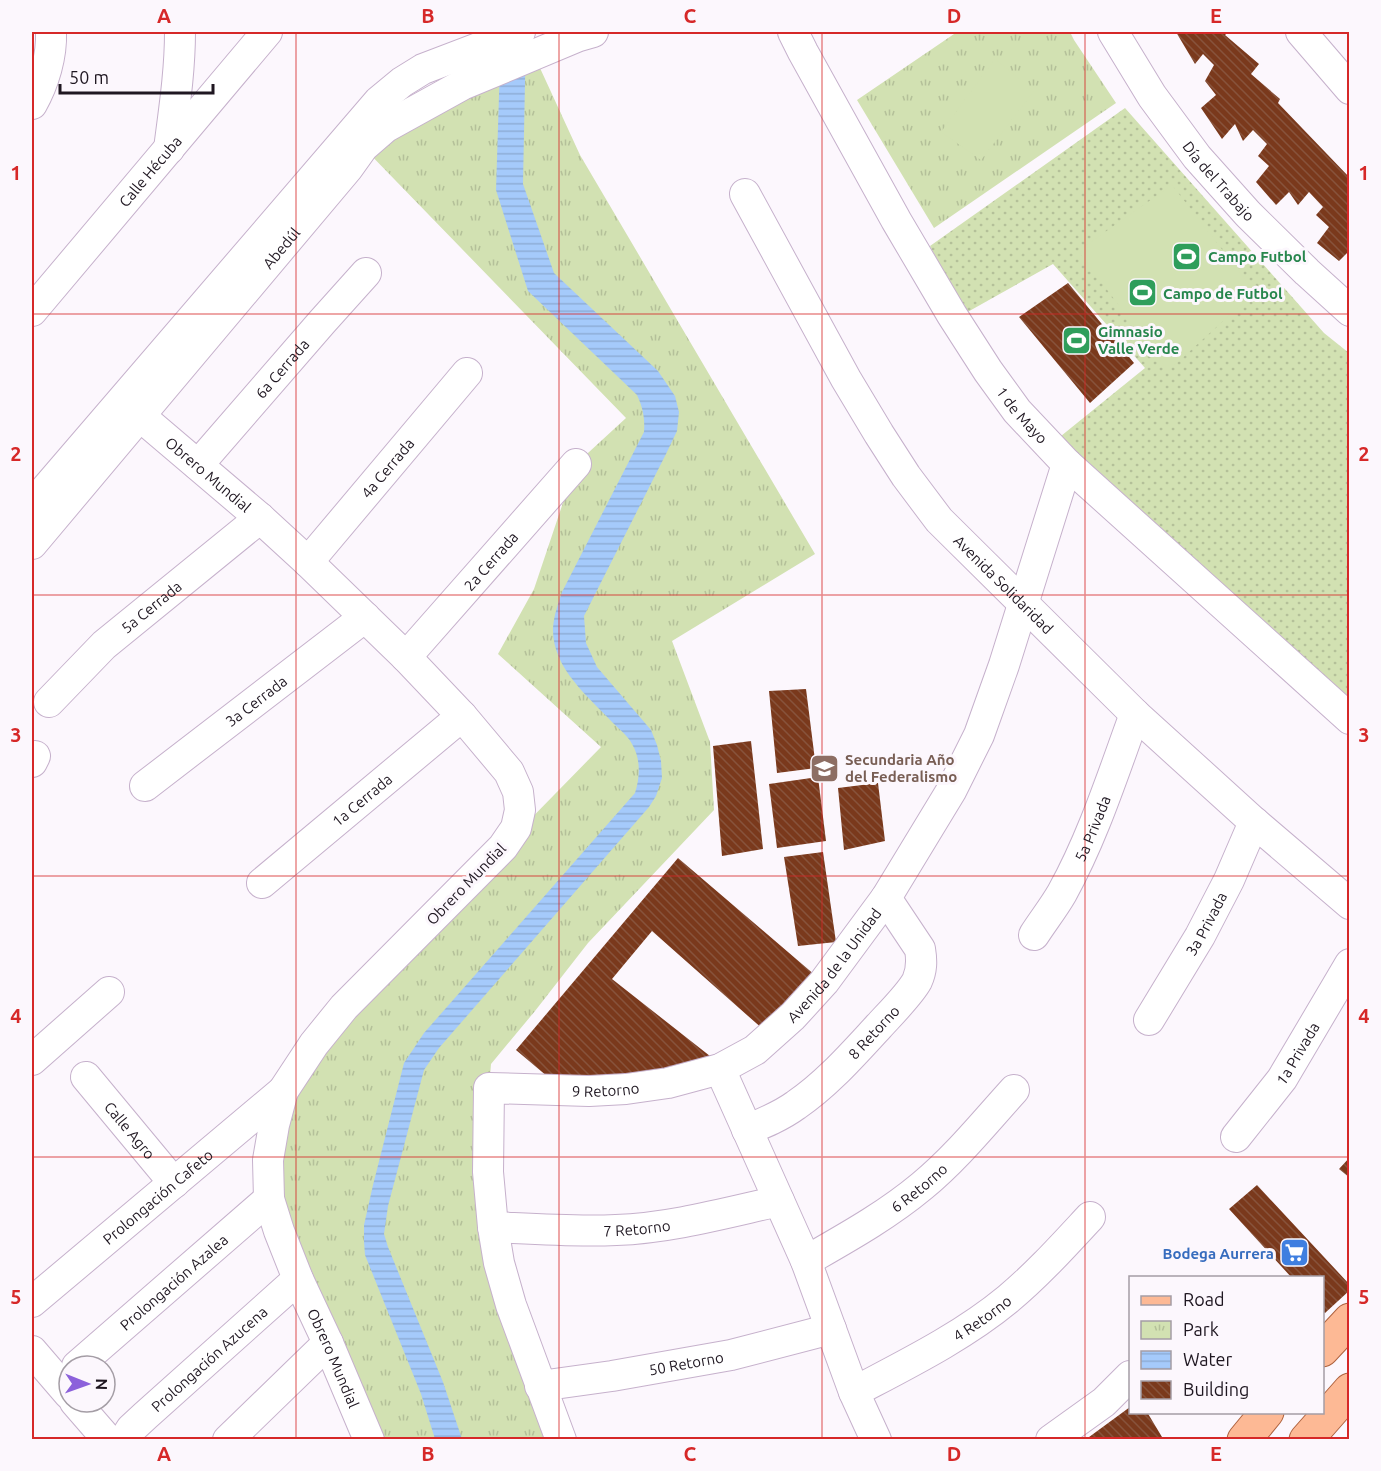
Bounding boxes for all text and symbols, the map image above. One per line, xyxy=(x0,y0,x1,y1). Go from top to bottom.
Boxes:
text: A xyxy=(157,4,171,27)
text: B xyxy=(421,4,435,27)
text: C xyxy=(684,4,697,27)
text: D xyxy=(947,4,961,27)
text: E xyxy=(1210,4,1222,27)
scale bar xyxy=(60,57,213,95)
text: 50 m xyxy=(69,67,109,87)
street label: Calle Hécuba xyxy=(115,132,185,210)
street label: Día del Trabajo xyxy=(1180,138,1258,224)
text: 1 xyxy=(10,161,22,184)
text: 1 xyxy=(1358,161,1370,184)
street label: Abedúl xyxy=(259,224,303,272)
sports icon: Campo Futbol xyxy=(1171,240,1203,272)
place label: Campo Futbol xyxy=(1208,248,1307,265)
sports icon: Campo de Futbol xyxy=(1126,277,1158,309)
place label: Campo de Futbol xyxy=(1163,285,1283,302)
place label: Gimnasio Valle Verde xyxy=(1098,323,1179,357)
sports icon: Gimnasio Valle Verde xyxy=(1061,324,1093,356)
street label: 6a Cerrada xyxy=(252,335,312,401)
street label: 1 de Mayo xyxy=(994,383,1051,447)
street label: Obrero Mundial xyxy=(162,433,255,515)
street label: 4a Cerrada xyxy=(357,435,417,501)
text: 2 xyxy=(10,442,22,465)
text: 2 xyxy=(1358,442,1370,465)
street label: 2a Cerrada xyxy=(460,528,521,594)
street label: Avenida Solidaridad xyxy=(951,531,1057,637)
street label: 5a Cerrada xyxy=(118,577,185,636)
street label: 3a Cerrada xyxy=(222,672,290,730)
text: 3 xyxy=(10,723,22,746)
text: 3 xyxy=(1358,723,1370,746)
place label: Secundaria Año del Federalismo xyxy=(845,751,957,785)
school or university icon: Secundaria Año del Federalismo xyxy=(808,752,840,784)
street label: 1a Cerrada xyxy=(328,770,395,829)
street label: 5a Privada xyxy=(1071,793,1113,864)
street label: Obrero Mundial xyxy=(423,840,509,928)
street label: 3a Privada xyxy=(1182,889,1230,958)
street label: Avenida de la Unidad xyxy=(784,905,884,1026)
street label: 8 Retorno xyxy=(845,1002,903,1062)
text: 4 xyxy=(10,1004,22,1027)
text: 4 xyxy=(1358,1004,1370,1027)
street label: 1a Privada xyxy=(1272,1019,1322,1088)
street label: 9 Retorno xyxy=(572,1079,640,1100)
street label: Calle Agro xyxy=(101,1098,159,1162)
street label: Prolongación Cafeto xyxy=(99,1146,216,1247)
street label: 6 Retorno xyxy=(888,1160,950,1215)
street label: 7 Retorno xyxy=(603,1216,671,1239)
street label: Prolongación Azalea xyxy=(116,1231,231,1333)
supermarket icon: Bodega Aurrera xyxy=(1279,1237,1311,1269)
place label: Bodega Aurrera xyxy=(1162,1245,1274,1262)
legend xyxy=(1129,1276,1324,1414)
text: 5 xyxy=(10,1285,22,1308)
text: 5 xyxy=(1358,1285,1370,1308)
text: Road xyxy=(1183,1289,1225,1309)
street label: 4 Retorno xyxy=(950,1292,1014,1344)
street label: Prolongación Azucena xyxy=(148,1303,270,1415)
street label: Obrero Mundial xyxy=(304,1306,363,1410)
text: Park xyxy=(1183,1319,1219,1339)
street label: 50 Retorno xyxy=(647,1348,725,1378)
text: Water xyxy=(1183,1349,1233,1369)
north arrow xyxy=(57,1354,117,1414)
text: N xyxy=(93,1378,111,1390)
text: Building xyxy=(1183,1379,1249,1399)
text: A xyxy=(157,1442,171,1465)
text: B xyxy=(421,1442,435,1465)
text: C xyxy=(684,1442,697,1465)
text: D xyxy=(947,1442,961,1465)
text: E xyxy=(1210,1442,1222,1465)

